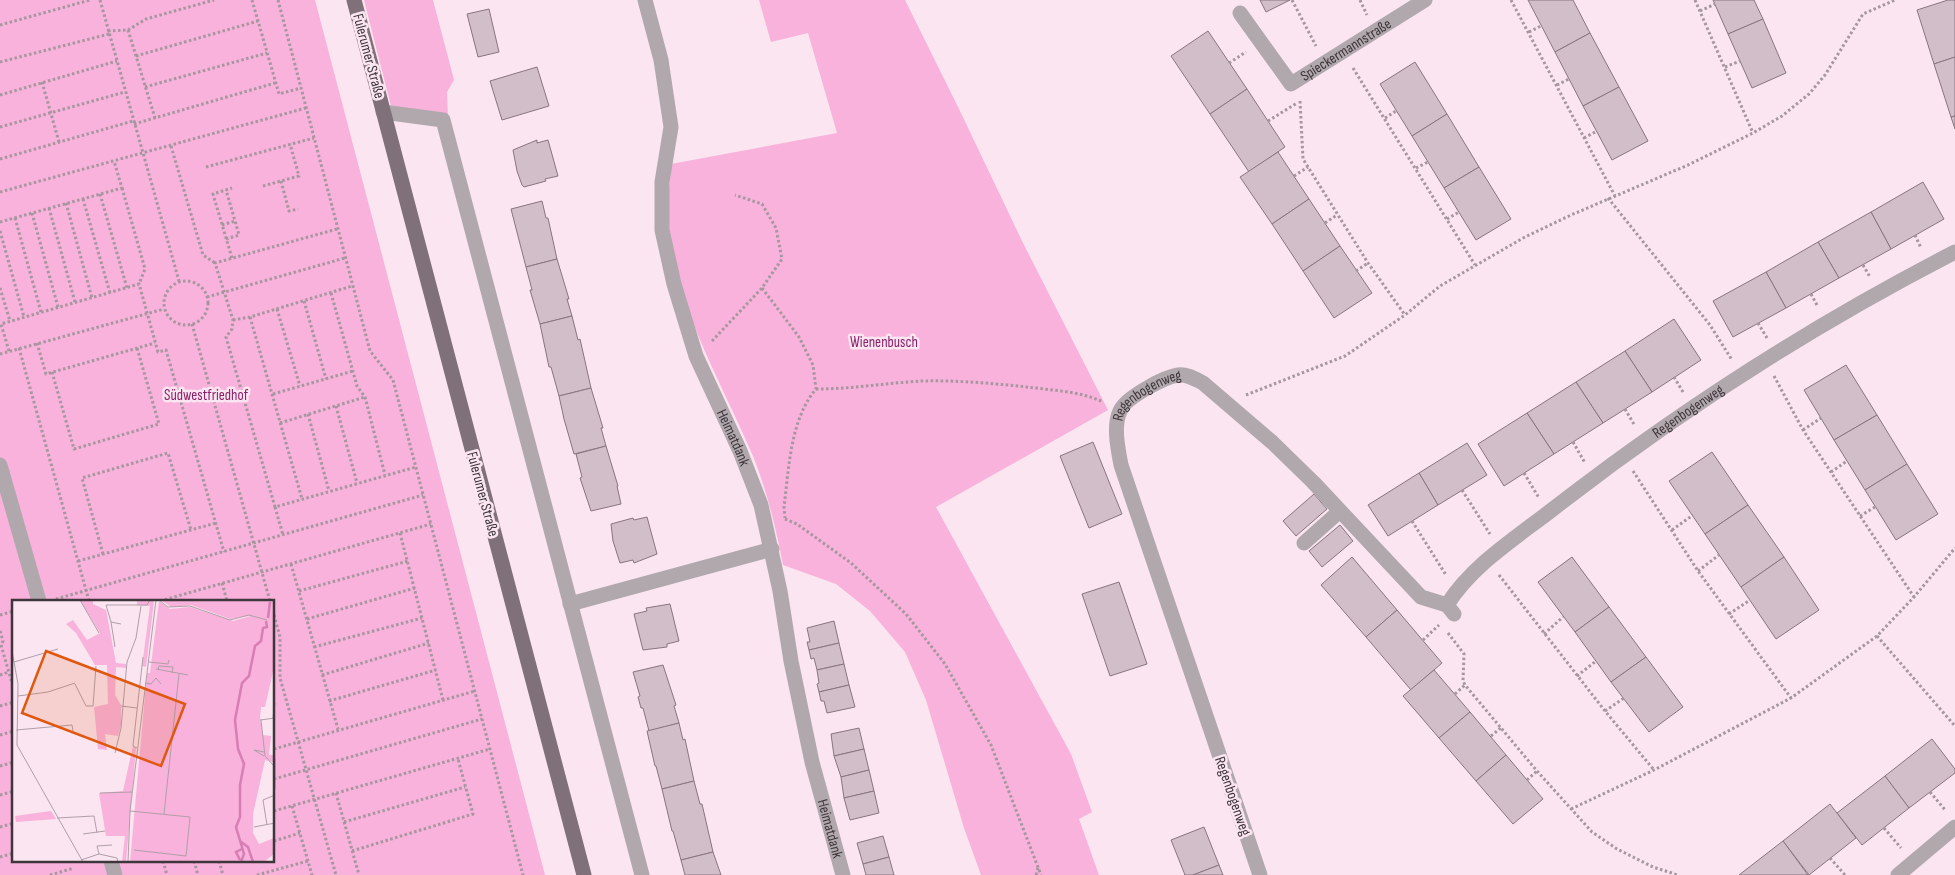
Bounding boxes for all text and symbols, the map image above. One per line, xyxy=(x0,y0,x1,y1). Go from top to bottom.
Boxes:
street label: Fulerumer Straße xyxy=(348,12,389,101)
street label: Spieckermannstraße xyxy=(1297,15,1395,86)
park label: Wienenbusch xyxy=(850,333,918,352)
street label: Regenbogenweg xyxy=(1108,366,1182,423)
street label: Regenbogenweg xyxy=(1649,380,1728,442)
park label: Südwestfriedhof xyxy=(164,386,249,405)
street label: Heimatdank xyxy=(712,406,754,469)
street label: Fulerumer Straße xyxy=(462,450,503,539)
inset map xyxy=(12,600,275,862)
street label: Regenbogenweg xyxy=(1210,754,1255,838)
street label: Heimatdank xyxy=(813,797,847,861)

